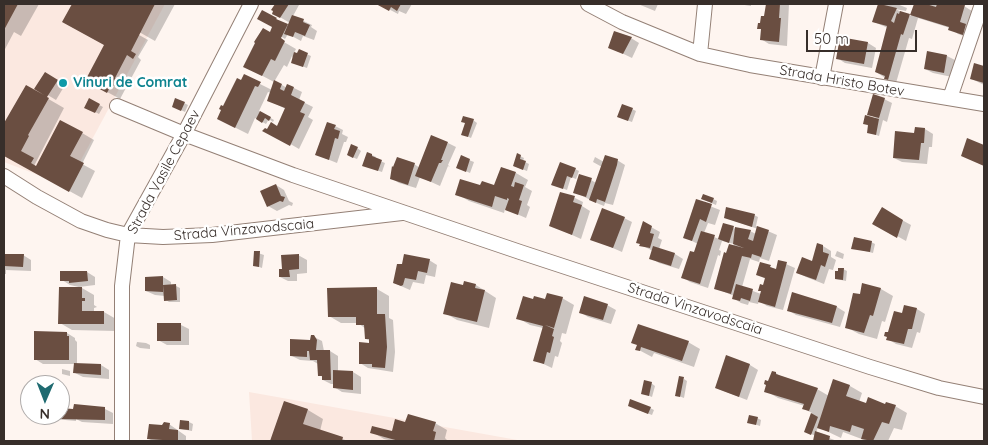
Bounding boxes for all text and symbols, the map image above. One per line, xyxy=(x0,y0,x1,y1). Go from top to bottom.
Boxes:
scale bar xyxy=(808,20,919,52)
text: 50 m xyxy=(814,29,849,48)
street label: Strada Hristo Botev xyxy=(778,62,906,100)
place label: Vinuri de Comrat xyxy=(73,75,187,91)
marker: Vinuri de Comrat xyxy=(57,77,69,89)
street label: Strada Vasile Cepaev xyxy=(124,107,204,237)
street label: Strada Vinzavodscaia xyxy=(173,216,315,244)
street label: Strada Vinzavodscaia xyxy=(626,279,764,339)
north arrow xyxy=(20,375,70,425)
text: N xyxy=(39,405,50,423)

